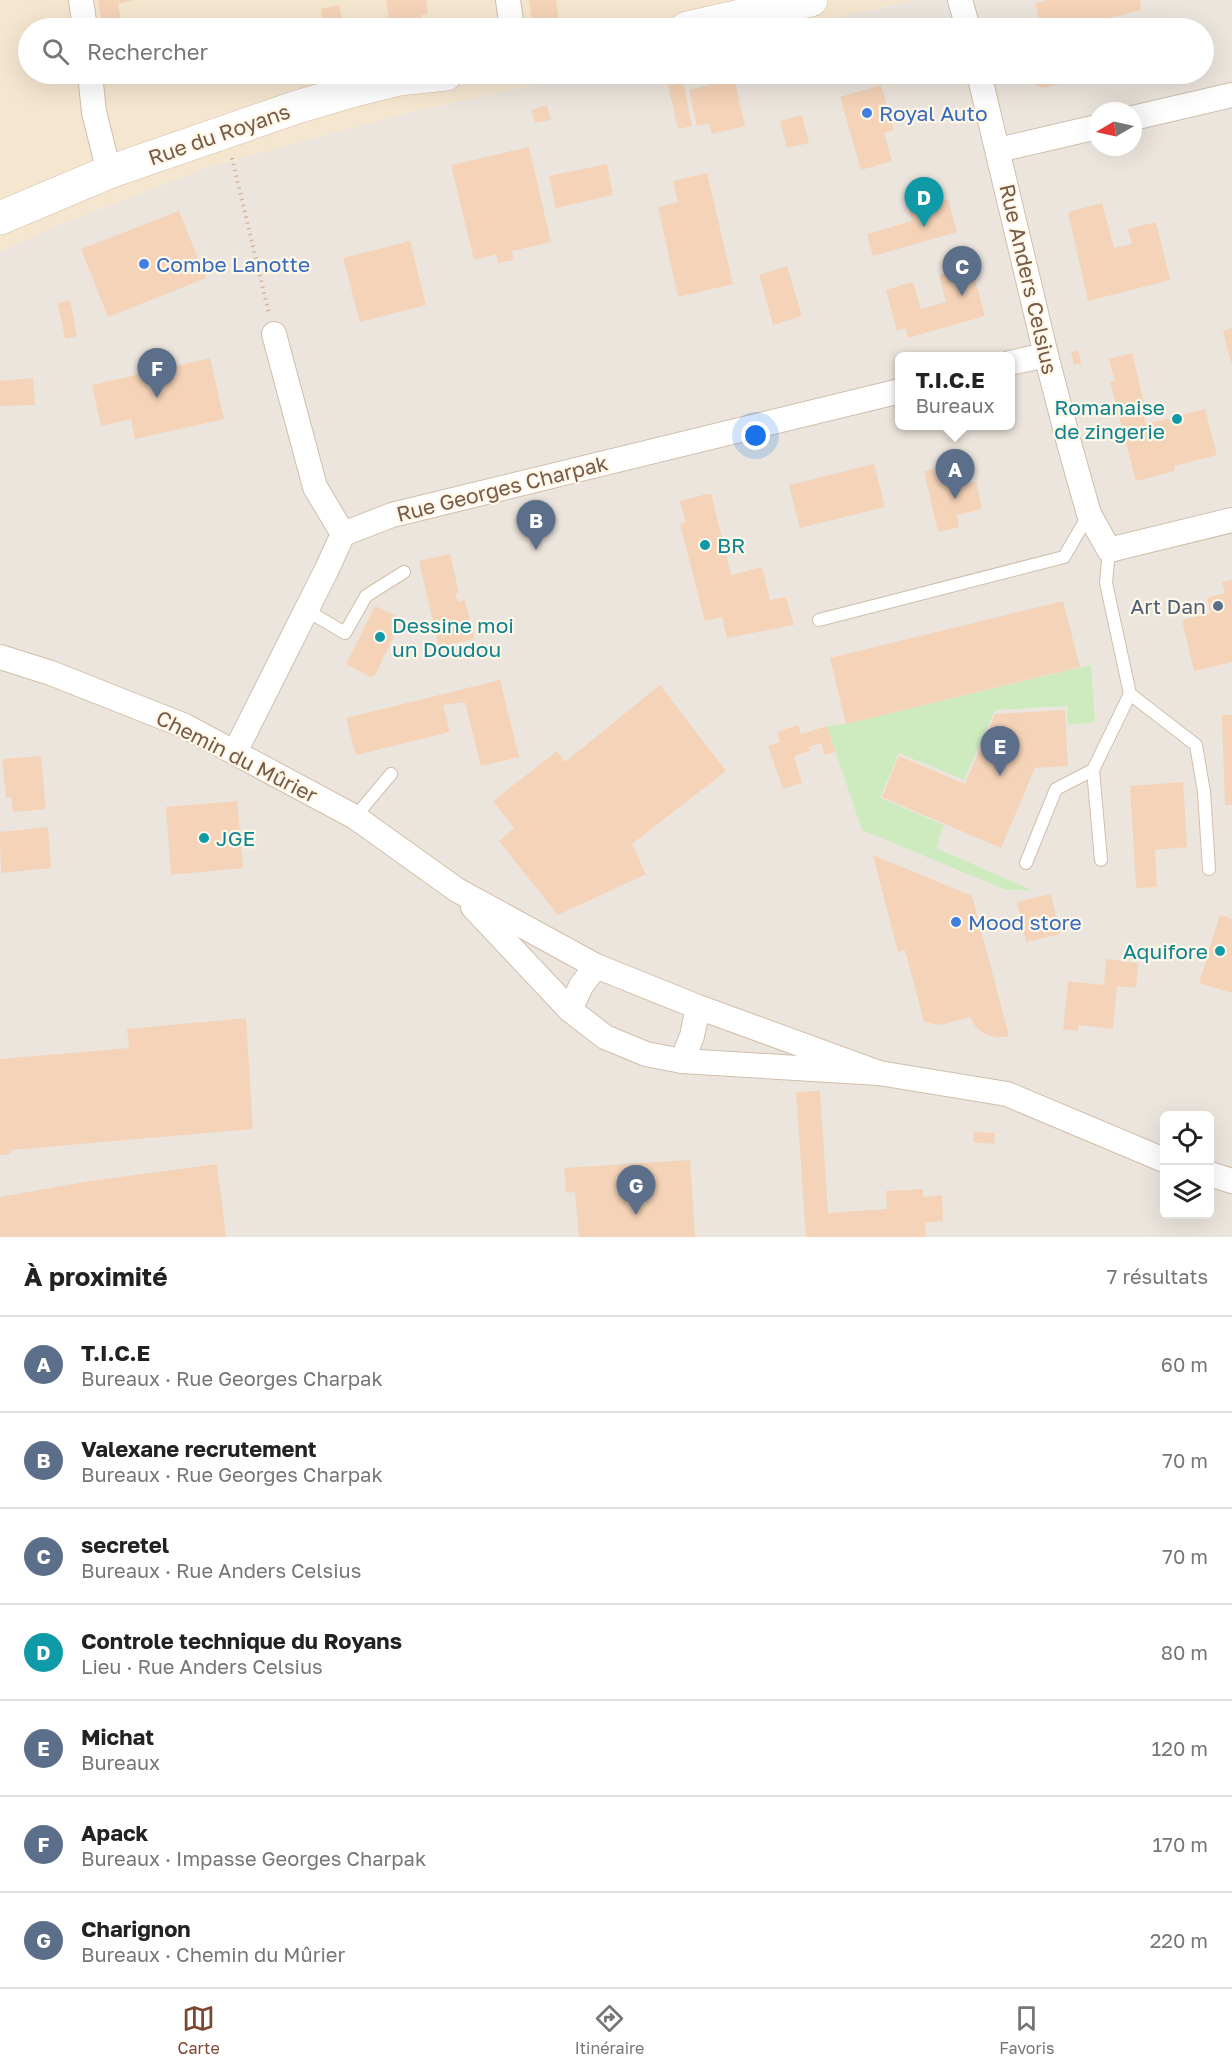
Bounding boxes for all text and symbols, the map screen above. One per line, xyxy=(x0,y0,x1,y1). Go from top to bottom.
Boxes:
search box xyxy=(18,18,1214,84)
icon: search xyxy=(39,35,72,68)
text: Rechercher xyxy=(87,38,208,65)
street label: Rue du Royans xyxy=(145,98,293,170)
place label: Royal Auto xyxy=(879,100,988,126)
north arrow xyxy=(1088,102,1142,156)
marker: Royal Auto xyxy=(860,106,874,120)
pin: D xyxy=(904,178,944,227)
street label: Rue Anders Celsius xyxy=(994,181,1064,377)
pin: C xyxy=(942,246,982,296)
place label: Combe Lanotte xyxy=(156,251,310,277)
marker: Combe Lanotte xyxy=(137,257,151,271)
pin: F xyxy=(138,348,176,398)
popup xyxy=(895,352,1015,430)
text: T.I.C.E xyxy=(915,366,985,393)
text: Bureaux xyxy=(915,393,995,417)
place label: Romanaise de zingerie xyxy=(1054,394,1165,444)
marker: Romanaise de zingerie xyxy=(1170,412,1184,426)
your location xyxy=(741,421,770,450)
street label: Rue Georges Charpak xyxy=(394,449,611,527)
pin: A xyxy=(936,450,974,499)
pin: B xyxy=(516,500,556,550)
place label: BR xyxy=(717,532,745,558)
marker: BR xyxy=(698,538,712,552)
place label: Art Dan xyxy=(1130,593,1206,619)
marker: Art Dan xyxy=(1211,599,1225,613)
place label: Dessine moi un Doudou xyxy=(392,612,514,662)
marker: Dessine moi un Doudou xyxy=(373,630,387,644)
street label: Chemin du Mûrier xyxy=(152,704,322,808)
pin: E xyxy=(980,726,1020,776)
place label: JGE xyxy=(216,825,255,851)
marker: JGE xyxy=(197,831,211,845)
place label: Mood store xyxy=(968,909,1082,935)
marker: Mood store xyxy=(949,915,963,929)
place label: Aquifore xyxy=(1123,938,1208,964)
marker: Aquifore xyxy=(1213,944,1227,958)
map controls xyxy=(1160,1111,1214,1219)
button: locate xyxy=(1160,1111,1214,1165)
button: layers xyxy=(1160,1165,1214,1219)
pin: G xyxy=(616,1166,656,1215)
text: À proximité xyxy=(24,1261,168,1292)
text: 7 résultats xyxy=(1107,1264,1208,1288)
text: T.I.C.E xyxy=(81,1339,150,1366)
text: A xyxy=(36,1352,51,1376)
text: 60 m xyxy=(1161,1352,1208,1376)
text: Bureaux · Rue Georges Charpak xyxy=(81,1366,383,1390)
text: Valexane recrutement xyxy=(81,1435,317,1462)
text: B xyxy=(36,1448,51,1472)
text: 70 m xyxy=(1162,1448,1208,1472)
text: Bureaux · Rue Georges Charpak xyxy=(81,1462,383,1486)
text: secretel xyxy=(81,1531,169,1558)
text: C xyxy=(36,1544,51,1568)
text: 70 m xyxy=(1162,1544,1208,1568)
text: Bureaux · Rue Anders Celsius xyxy=(81,1558,361,1582)
text: Controle technique du Royans xyxy=(81,1627,402,1654)
text: D xyxy=(36,1640,51,1664)
text: 80 m xyxy=(1161,1640,1208,1664)
text: Lieu · Rue Anders Celsius xyxy=(81,1654,323,1678)
text: Michat xyxy=(81,1723,154,1750)
text: E xyxy=(37,1736,50,1760)
text: 120 m xyxy=(1152,1736,1208,1760)
text: Bureaux xyxy=(81,1750,160,1774)
text: Apack xyxy=(81,1819,148,1846)
text: F xyxy=(38,1832,49,1856)
text: 170 m xyxy=(1153,1832,1208,1856)
text: Bureaux · Impasse Georges Charpak xyxy=(81,1846,426,1870)
text: Charignon xyxy=(81,1915,191,1942)
text: G xyxy=(36,1928,51,1952)
text: 220 m xyxy=(1150,1928,1208,1952)
text: Bureaux · Chemin du Mûrier xyxy=(81,1942,345,1966)
tab: Carte xyxy=(178,2002,220,2058)
tab: Itinéraire xyxy=(575,2002,644,2058)
tab: Favoris xyxy=(999,2002,1054,2058)

